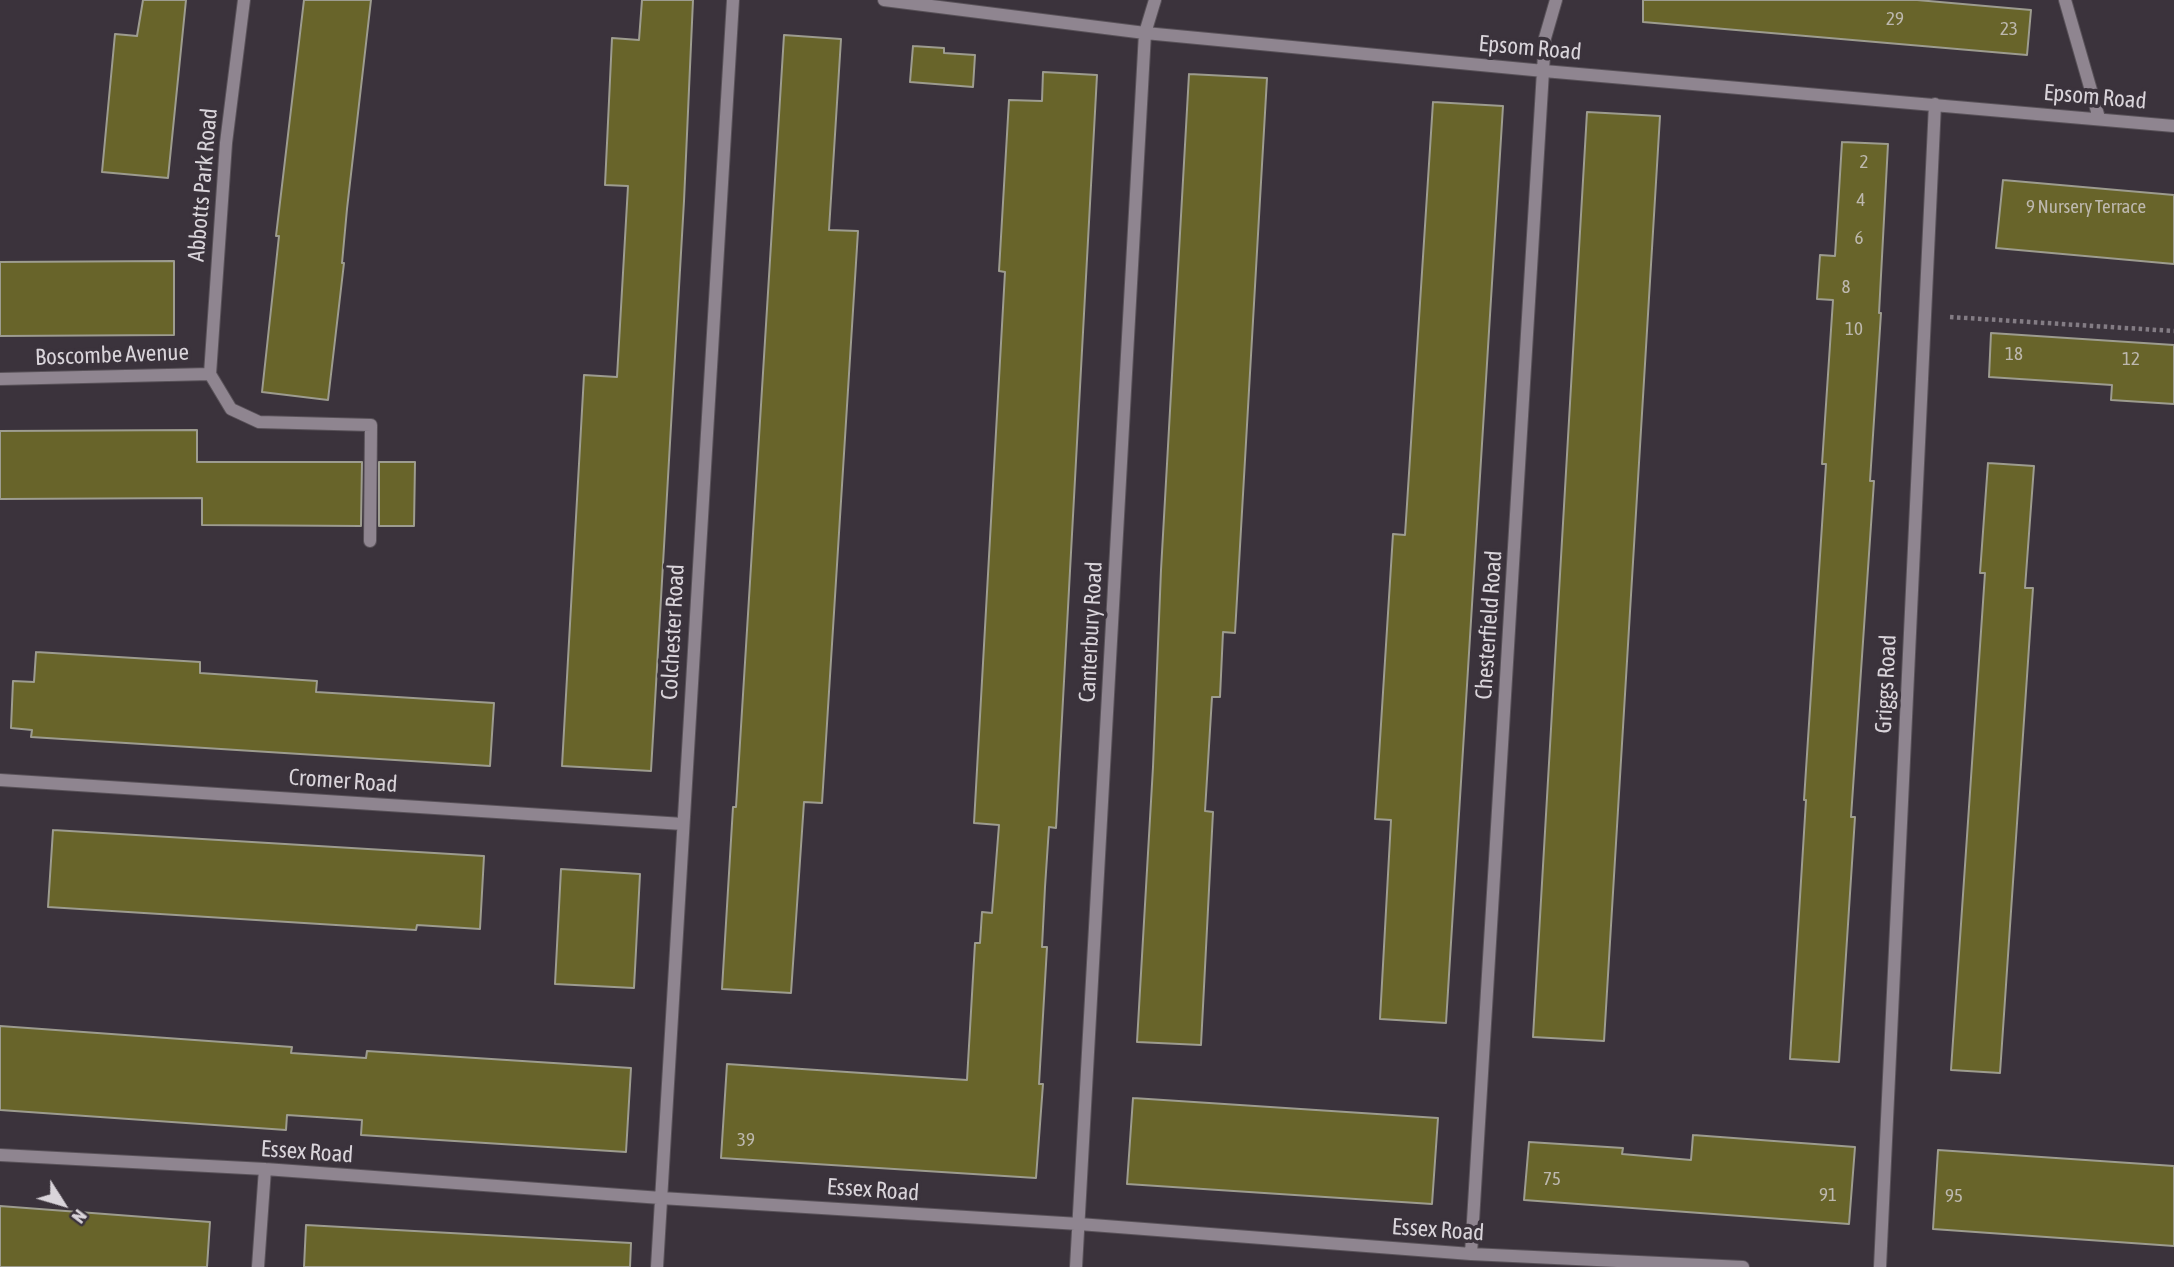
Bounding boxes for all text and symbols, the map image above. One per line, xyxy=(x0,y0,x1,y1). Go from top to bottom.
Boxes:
house number: 29 xyxy=(1886,8,1904,30)
house number: 23 xyxy=(2000,18,2018,40)
street label: Epsom Road xyxy=(1477,30,1583,66)
street label: Epsom Road xyxy=(2042,79,2148,115)
street label: Abbotts Park Road xyxy=(183,107,223,263)
house number: 2 xyxy=(1860,151,1868,173)
house number: 4 xyxy=(1857,189,1865,211)
house number: 9 Nursery Terrace xyxy=(2026,196,2146,218)
house number: 6 xyxy=(1855,227,1863,249)
house number: 8 xyxy=(1842,276,1850,298)
house number: 10 xyxy=(1845,318,1863,340)
street label: Boscombe Avenue xyxy=(35,339,189,371)
house number: 18 xyxy=(2005,343,2023,365)
house number: 12 xyxy=(2122,348,2140,370)
street label: Chesterfield Road xyxy=(1470,550,1508,700)
street label: Canterbury Road xyxy=(1074,561,1108,703)
street label: Colchester Road xyxy=(656,563,690,701)
street label: Griggs Road xyxy=(1870,634,1902,734)
street label: Cromer Road xyxy=(288,763,398,799)
house number: 39 xyxy=(737,1129,755,1151)
street label: Essex Road xyxy=(260,1135,354,1169)
house number: 75 xyxy=(1543,1168,1561,1190)
north arrow xyxy=(28,1169,98,1239)
street label: Essex Road xyxy=(826,1173,920,1207)
house number: 91 xyxy=(1819,1184,1837,1206)
house number: 95 xyxy=(1945,1185,1963,1207)
text: N xyxy=(68,1206,92,1228)
street label: Essex Road xyxy=(1391,1213,1485,1247)

